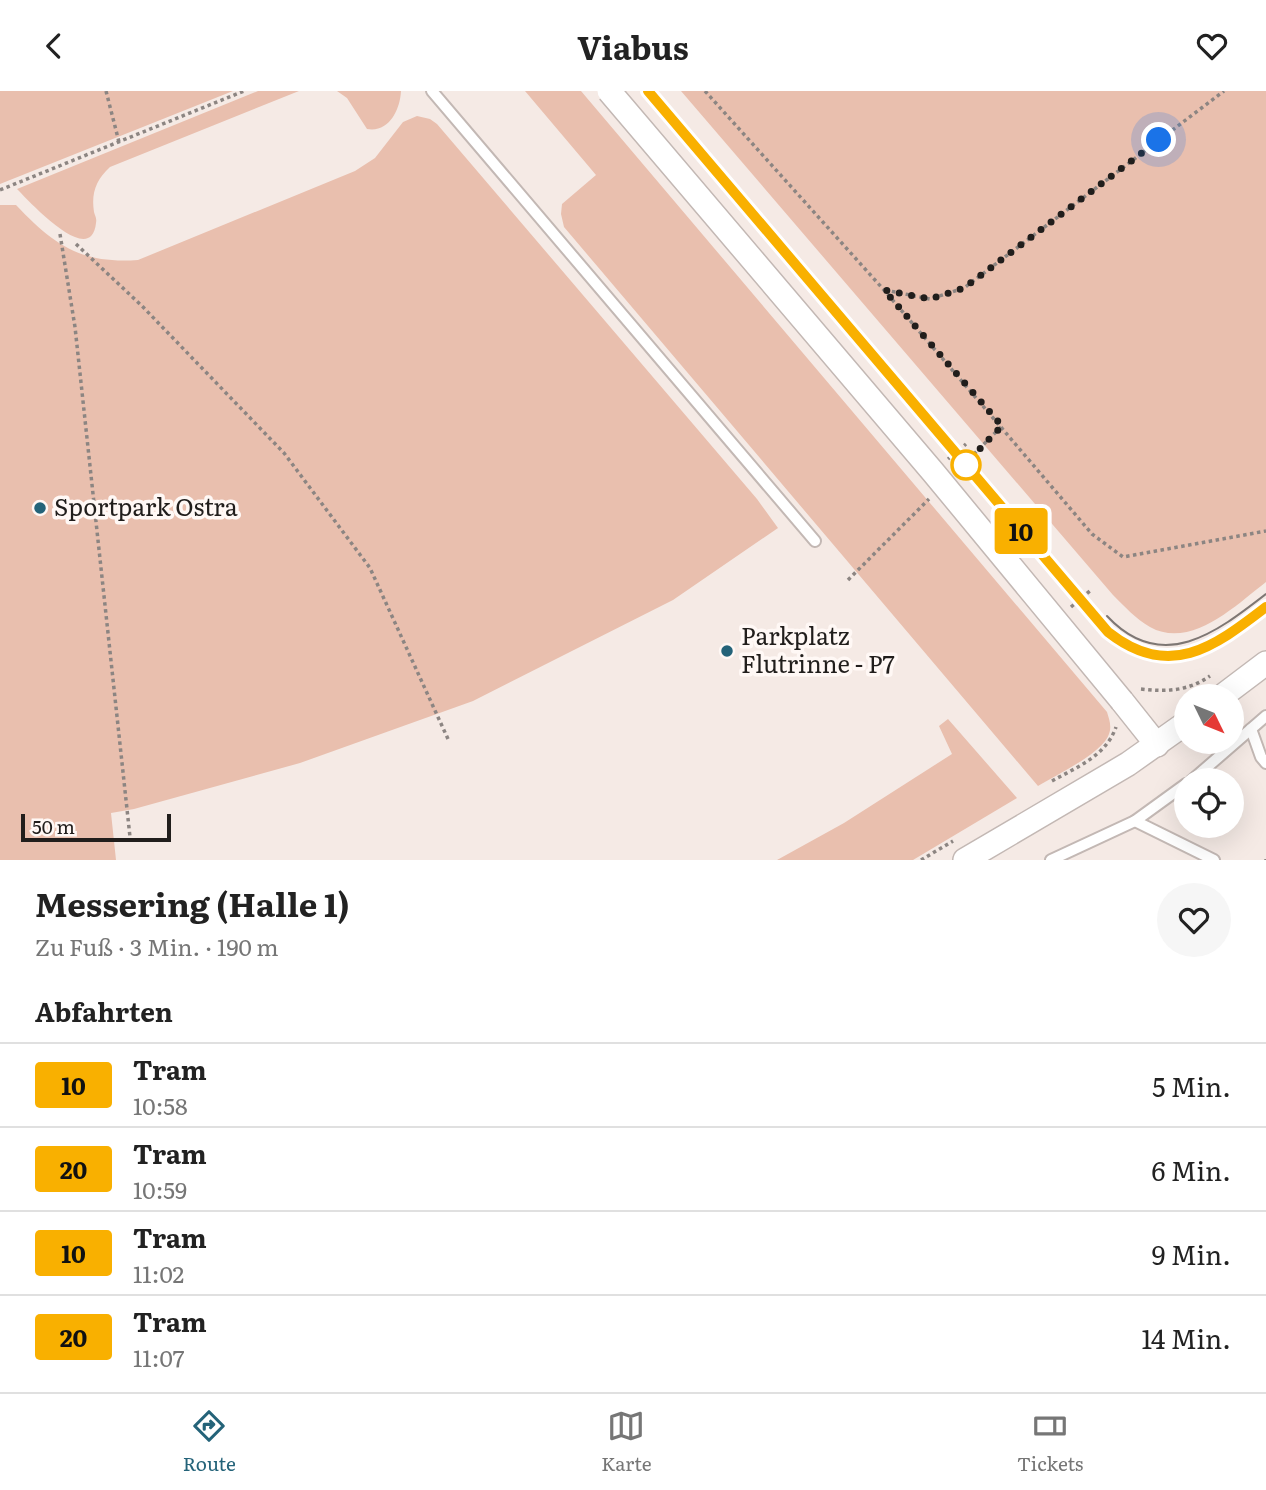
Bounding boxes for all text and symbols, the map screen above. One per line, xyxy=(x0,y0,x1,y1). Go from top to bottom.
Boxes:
text: Viabus xyxy=(577,22,689,70)
icon: back xyxy=(35,27,73,65)
icon: heart xyxy=(1193,27,1231,65)
your location xyxy=(1141,122,1176,157)
unlabelled marker xyxy=(951,450,981,480)
place label: Sportpark Ostra xyxy=(54,488,238,523)
marker: Sportpark Ostra xyxy=(32,500,48,516)
line badge: 10 xyxy=(990,508,1052,554)
text: 10 xyxy=(1009,513,1033,548)
place label: Parkplatz Flutrinne - P7 xyxy=(741,617,895,680)
marker: Parkplatz Flutrinne - P7 xyxy=(719,643,735,659)
north arrow xyxy=(1174,684,1244,754)
map controls xyxy=(1174,684,1244,838)
button: locate xyxy=(1174,768,1244,838)
scale bar xyxy=(21,811,172,843)
text: 50 m xyxy=(32,812,75,840)
text: Messering (Halle 1) xyxy=(35,878,349,927)
button: heart xyxy=(1157,883,1231,957)
text: Zu Fuß · 3 Min. · 190 m xyxy=(35,929,279,963)
text: Abfahrten xyxy=(35,991,173,1030)
text: Tram xyxy=(133,1049,207,1088)
text: 5 Min. xyxy=(1152,1066,1231,1105)
text: 10 xyxy=(61,1067,86,1102)
text: 10:58 xyxy=(133,1088,188,1122)
text: Tram xyxy=(133,1133,207,1172)
text: 6 Min. xyxy=(1151,1150,1231,1189)
text: 20 xyxy=(60,1151,87,1186)
text: 10:59 xyxy=(133,1172,187,1206)
text: Tram xyxy=(133,1217,207,1256)
text: 9 Min. xyxy=(1152,1234,1231,1273)
text: 10 xyxy=(61,1235,86,1270)
text: 11:02 xyxy=(133,1256,184,1290)
text: Tram xyxy=(133,1301,207,1340)
text: 14 Min. xyxy=(1142,1318,1231,1357)
text: 20 xyxy=(60,1319,87,1354)
text: 11:07 xyxy=(133,1340,184,1374)
tab: Route xyxy=(183,1407,236,1477)
tab: Karte xyxy=(601,1407,652,1477)
tab: Tickets xyxy=(1017,1407,1083,1477)

